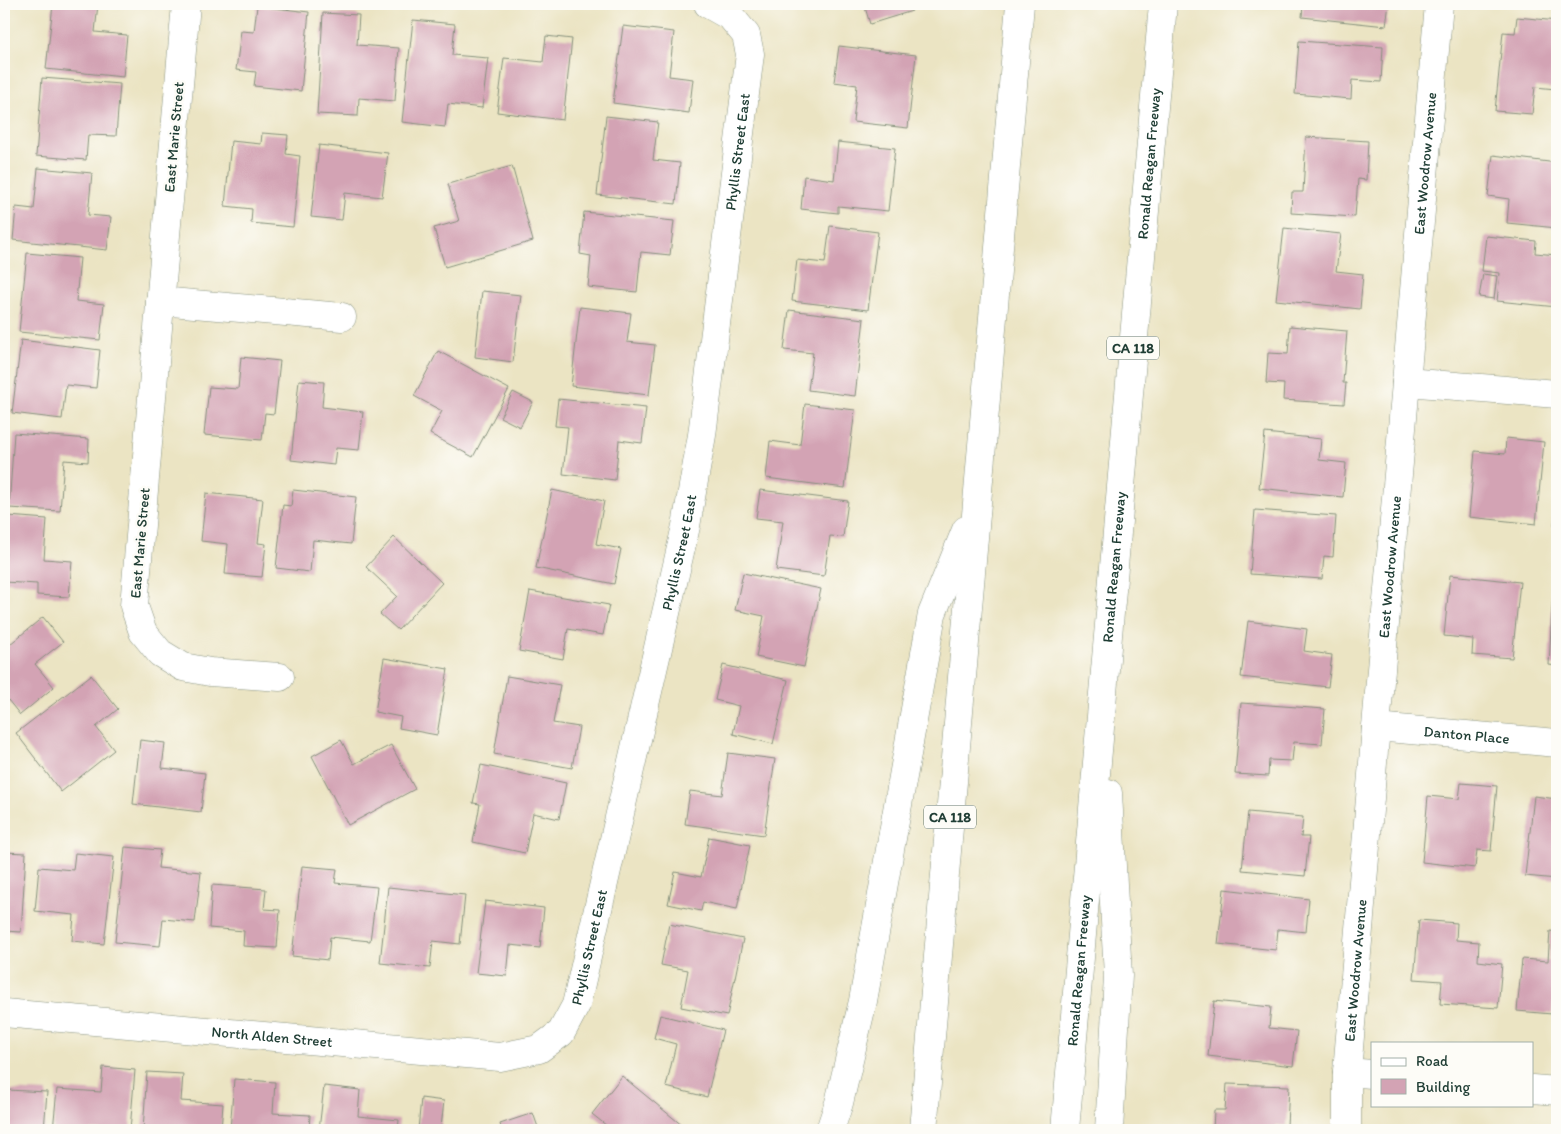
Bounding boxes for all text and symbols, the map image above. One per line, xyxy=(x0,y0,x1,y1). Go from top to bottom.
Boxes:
street label: East Marie Street xyxy=(160,81,188,193)
street label: Ronald Reagan Freeway xyxy=(1134,87,1165,240)
street label: East Woodrow Avenue xyxy=(1410,91,1440,235)
street label: Phyllis Street East xyxy=(721,92,754,212)
road number: CA 118 xyxy=(1107,336,1159,359)
street label: East Marie Street xyxy=(126,487,154,599)
street label: Ronald Reagan Freeway xyxy=(1098,491,1130,643)
street label: Phyllis Street East xyxy=(658,493,700,612)
street label: East Woodrow Avenue xyxy=(1375,495,1405,639)
street label: Danton Place xyxy=(1423,722,1510,748)
road number: CA 118 xyxy=(924,806,976,829)
street label: Phyllis Street East xyxy=(567,887,611,1007)
street label: Ronald Reagan Freeway xyxy=(1063,894,1094,1047)
street label: East Woodrow Avenue xyxy=(1341,898,1371,1042)
street label: North Alden Street xyxy=(211,1022,334,1051)
legend xyxy=(1371,1042,1534,1106)
text: Road xyxy=(1416,1052,1449,1070)
text: Building xyxy=(1416,1078,1470,1096)

